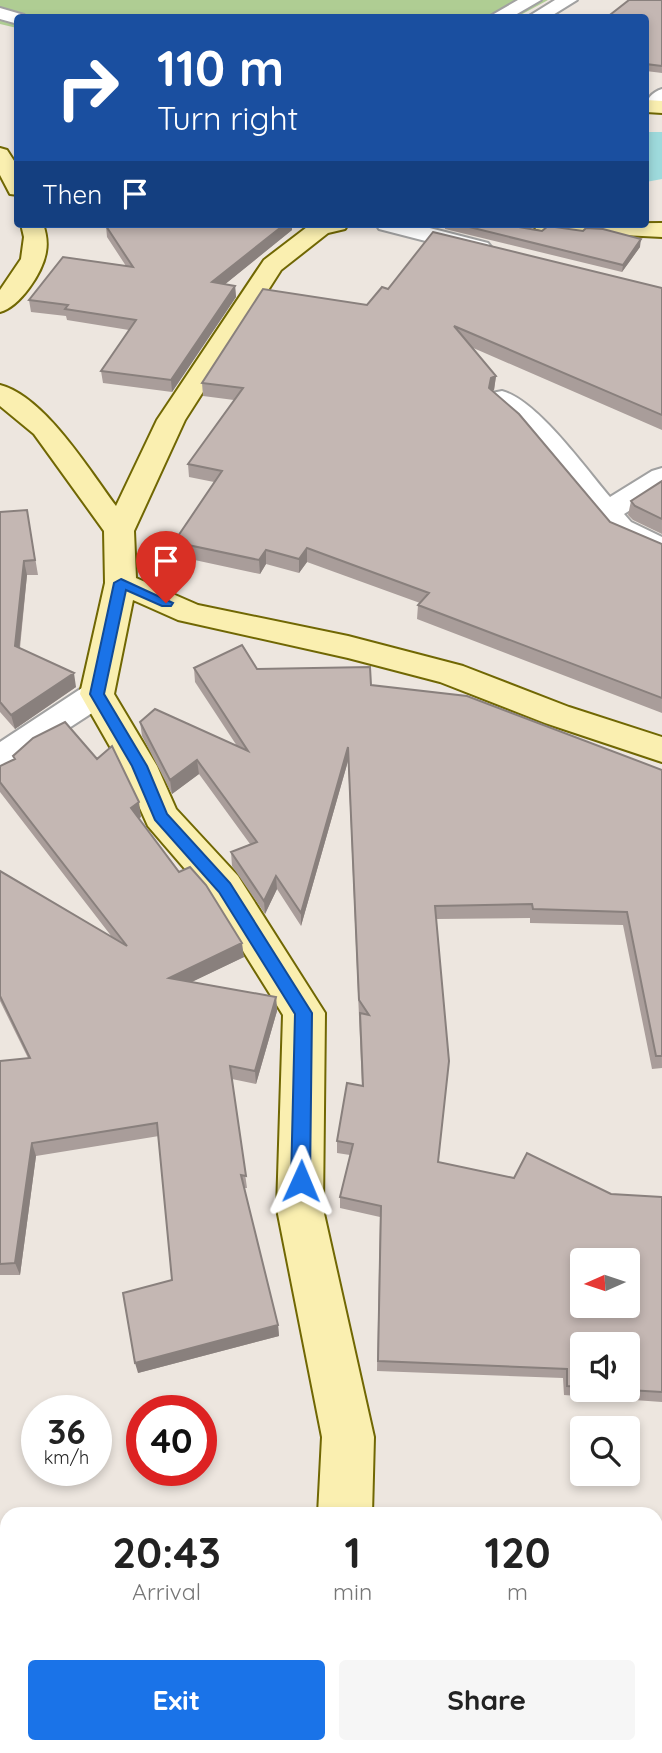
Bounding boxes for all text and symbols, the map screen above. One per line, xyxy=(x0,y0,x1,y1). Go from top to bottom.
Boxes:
text: 110 m xyxy=(157,37,284,98)
icon: right xyxy=(42,42,133,133)
text: Turn right xyxy=(157,98,298,138)
icon: arrive xyxy=(116,175,154,213)
text: Then xyxy=(42,178,102,211)
pin xyxy=(136,531,196,603)
icon: arrive xyxy=(147,542,185,580)
position arrow xyxy=(264,1144,338,1218)
north arrow xyxy=(570,1248,640,1318)
map controls xyxy=(570,1248,640,1486)
button: sound xyxy=(570,1332,640,1402)
speed limit sign: 40 xyxy=(126,1395,217,1486)
text: 36 xyxy=(47,1409,86,1453)
button: search xyxy=(570,1416,640,1486)
text: km/h xyxy=(44,1446,89,1469)
text: 20:43 xyxy=(112,1526,221,1579)
text: 1 xyxy=(344,1526,361,1579)
text: 120 xyxy=(485,1526,551,1579)
text: Arrival xyxy=(132,1577,201,1606)
text: min xyxy=(333,1577,372,1606)
text: m xyxy=(507,1577,528,1606)
button: Exit xyxy=(28,1660,325,1740)
button: Share xyxy=(339,1660,635,1740)

